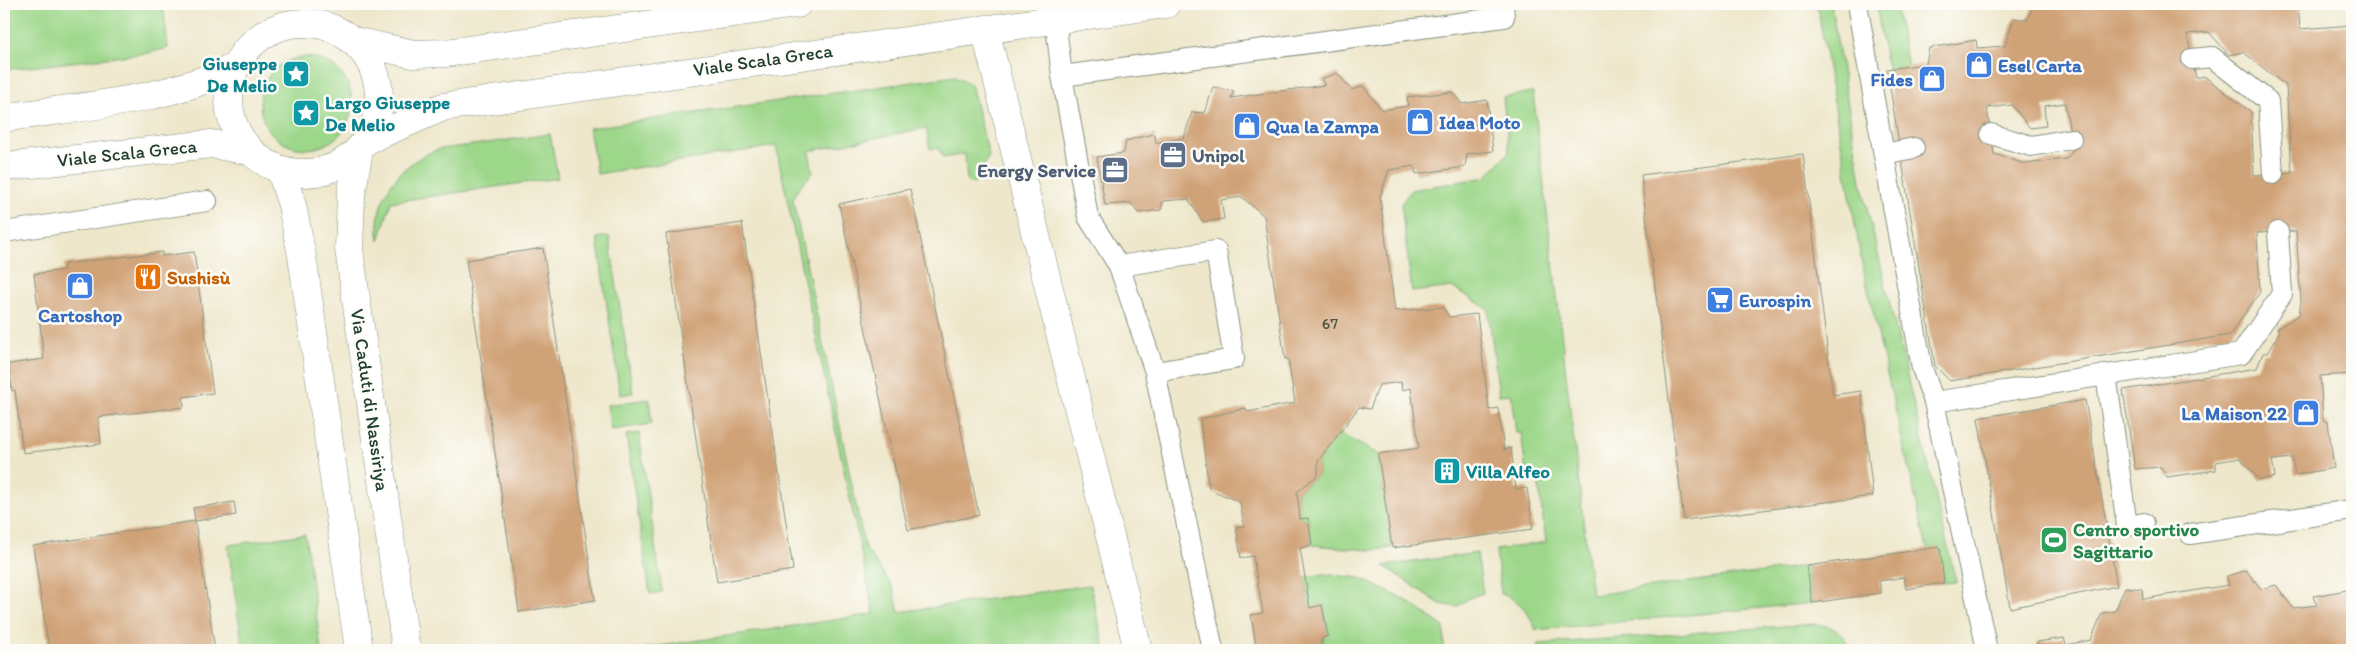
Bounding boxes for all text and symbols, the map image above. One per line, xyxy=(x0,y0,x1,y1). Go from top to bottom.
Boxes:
street label: Viale Scala Greca xyxy=(692,39,834,81)
shop icon: Esel Carta xyxy=(1964,50,1994,80)
place label: Giuseppe De Melio xyxy=(203,52,277,97)
place label: Esel Carta xyxy=(1998,54,2082,77)
place icon: Giuseppe De Melio xyxy=(281,59,311,89)
shop icon: Fides xyxy=(1917,64,1947,94)
place label: Fides xyxy=(1870,68,1914,91)
place label: Largo Giuseppe De Melio xyxy=(325,91,450,136)
place icon: Largo Giuseppe De Melio xyxy=(291,98,321,128)
shop icon: Idea Moto xyxy=(1405,107,1435,137)
shop icon: Qua la Zampa xyxy=(1232,111,1262,141)
place label: Idea Moto xyxy=(1439,111,1521,134)
place label: Qua la Zampa xyxy=(1266,115,1379,138)
street label: Viale Scala Greca xyxy=(56,134,198,172)
office icon: Unipol xyxy=(1158,140,1188,170)
place label: Unipol xyxy=(1192,144,1245,167)
office icon: Energy Service xyxy=(1100,155,1130,185)
place label: Energy Service xyxy=(977,159,1096,182)
restaurant icon: Sushisù xyxy=(133,262,163,292)
place label: Sushisù xyxy=(167,266,231,289)
shop icon: Cartoshop xyxy=(65,271,95,301)
supermarket icon: Eurospin xyxy=(1705,285,1735,315)
place label: Eurospin xyxy=(1739,289,1811,312)
place label: Cartoshop xyxy=(38,304,122,327)
street label: Via Caduti di Nassiriya xyxy=(346,307,394,493)
house number: 67 xyxy=(1322,314,1338,333)
shop icon: La Maison 22 xyxy=(2291,398,2321,428)
place label: La Maison 22 xyxy=(2181,402,2287,425)
building icon: Villa Alfeo xyxy=(1432,456,1462,486)
place label: Villa Alfeo xyxy=(1466,460,1550,483)
place label: Centro sportivo Sagittario xyxy=(2073,518,2199,563)
sports icon: Centro sportivo Sagittario xyxy=(2039,525,2069,555)

